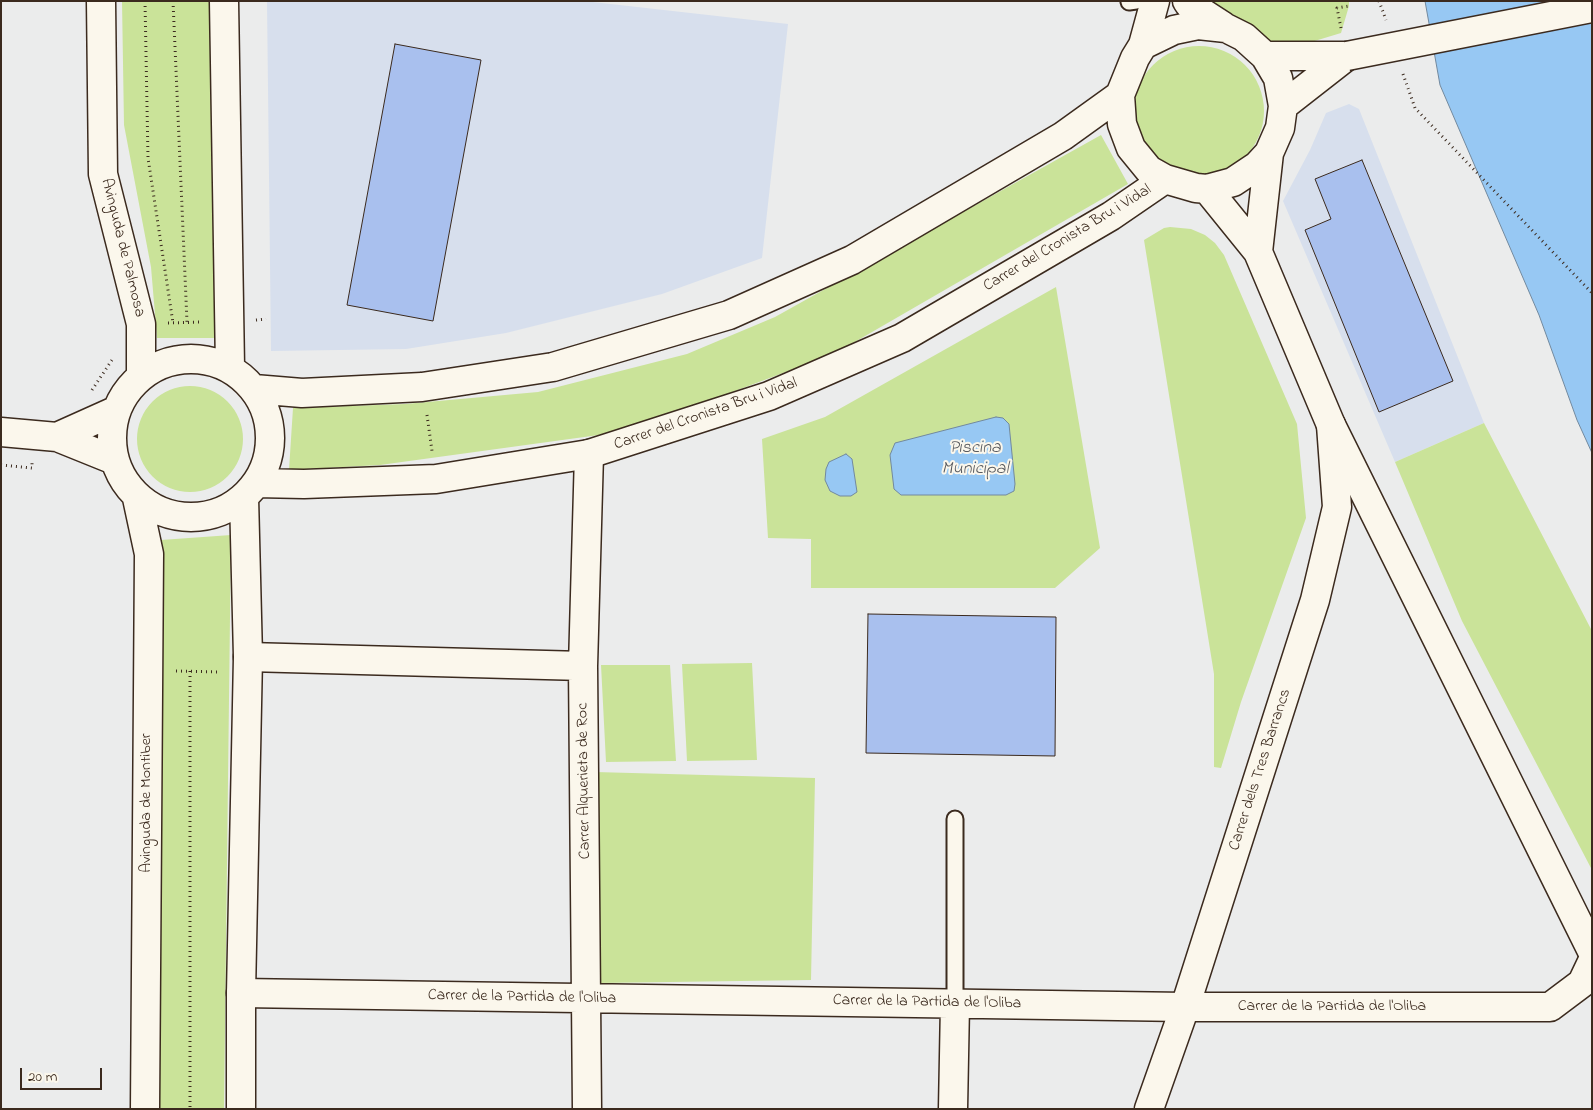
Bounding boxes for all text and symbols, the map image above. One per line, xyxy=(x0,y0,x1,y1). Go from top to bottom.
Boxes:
street label: Avinguda de Palmosa xyxy=(96,177,148,319)
street label: Carrer del Cronista Bru i Vidal xyxy=(981,181,1155,297)
street label: Carrer del Cronista Bru i Vidal xyxy=(612,375,800,455)
water label: Piscina Municipal xyxy=(941,438,1009,480)
street label: Carrer dels Tres Barrancs xyxy=(1226,687,1296,853)
street label: Carrer Alquerieta de Roc xyxy=(574,703,596,859)
street label: Avinguda de Montiber xyxy=(137,733,157,873)
street label: Carrer de la Partida de l'Oliba xyxy=(428,987,616,1009)
street label: Carrer de la Partida de l'Oliba xyxy=(833,992,1021,1014)
street label: Carrer de la Partida de l'Oliba xyxy=(1238,997,1426,1017)
scale bar xyxy=(22,1058,105,1090)
text: 20 m xyxy=(28,1066,57,1088)

